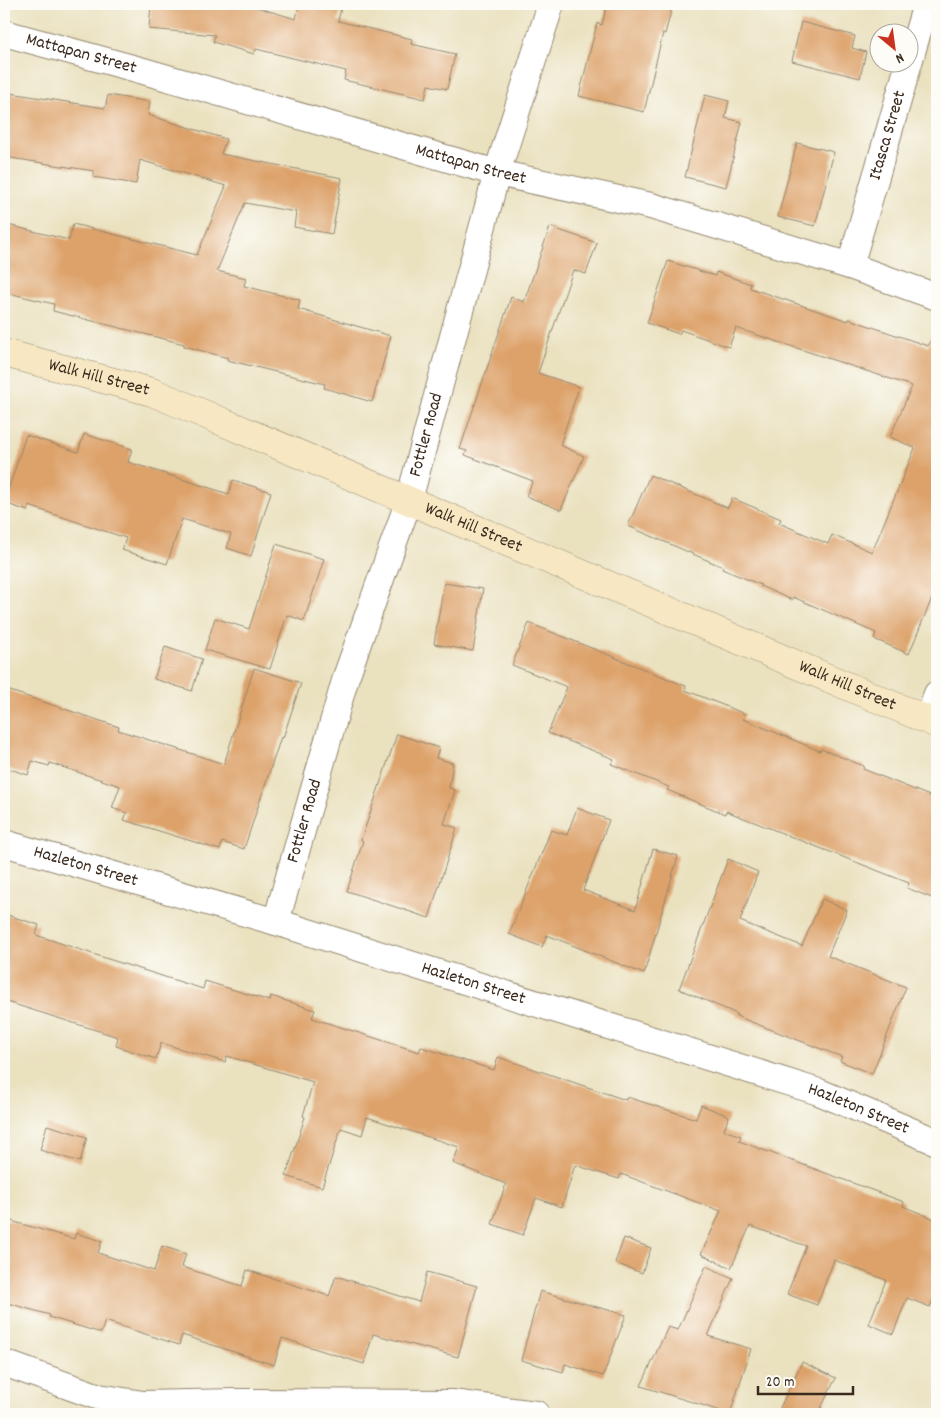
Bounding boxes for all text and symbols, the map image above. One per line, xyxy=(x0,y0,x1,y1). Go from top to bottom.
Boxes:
north arrow xyxy=(868,22,918,72)
street label: Mattapan Street xyxy=(23,27,140,81)
text: N xyxy=(891,47,907,68)
street label: Itasca Street xyxy=(863,87,913,183)
street label: Mattapan Street xyxy=(412,138,529,191)
street label: Walk Hill Street xyxy=(45,353,152,403)
street label: Fottler Road xyxy=(403,390,450,480)
street label: Walk Hill Street xyxy=(421,496,526,560)
street label: Walk Hill Street xyxy=(795,654,900,718)
street label: Fottler Road xyxy=(281,776,329,866)
street label: Hazleton Street xyxy=(30,840,141,894)
street label: Hazleton Street xyxy=(418,956,529,1012)
street label: Hazleton Street xyxy=(805,1077,913,1141)
scale bar xyxy=(758,1363,854,1395)
text: 20 m xyxy=(766,1372,794,1394)

